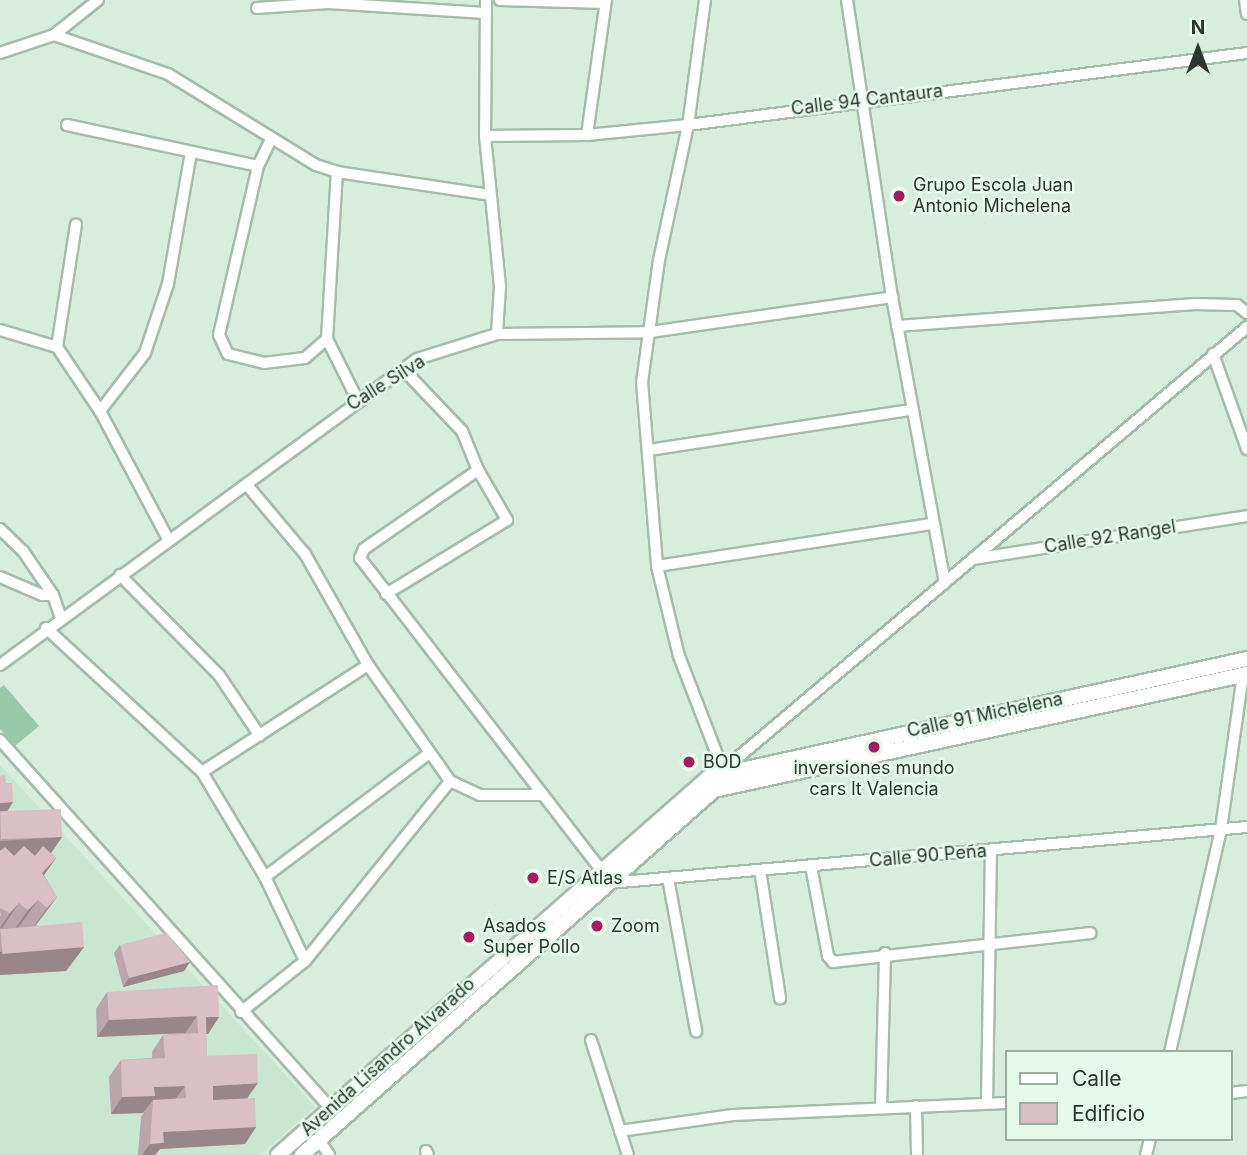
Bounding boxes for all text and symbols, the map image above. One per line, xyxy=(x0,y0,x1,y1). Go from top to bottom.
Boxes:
north arrow xyxy=(1163,14,1233,84)
text: N xyxy=(1191,16,1205,39)
street label: Calle 94 Cantaura xyxy=(790,80,944,120)
place label: Grupo Escola Juan Antonio Michelena xyxy=(913,175,1073,218)
marker: Grupo Escola Juan Antonio Michelena xyxy=(891,188,907,204)
street label: Calle Silva xyxy=(343,351,429,415)
street label: Calle 92 Rangel xyxy=(1043,516,1177,558)
street label: Calle 91 Michelena xyxy=(905,688,1065,742)
marker: inversiones mundo cars lt Valencia xyxy=(866,739,882,755)
place label: BOD xyxy=(703,751,742,773)
marker: BOD xyxy=(681,754,697,770)
place label: inversiones mundo cars lt Valencia xyxy=(794,758,954,800)
street label: Calle 90 Peña xyxy=(868,840,988,872)
place label: E/S Atlas xyxy=(547,867,623,889)
marker: E/S Atlas xyxy=(525,870,541,886)
place label: Zoom xyxy=(611,915,660,937)
place label: Asados Super Pollo xyxy=(483,916,580,958)
marker: Zoom xyxy=(589,918,605,934)
marker: Asados Super Pollo xyxy=(461,929,477,945)
street label: Avenida Lisandro Alvarado xyxy=(297,973,479,1141)
legend xyxy=(1006,1050,1233,1141)
text: Calle xyxy=(1072,1066,1122,1091)
text: Edificio xyxy=(1072,1101,1145,1126)

